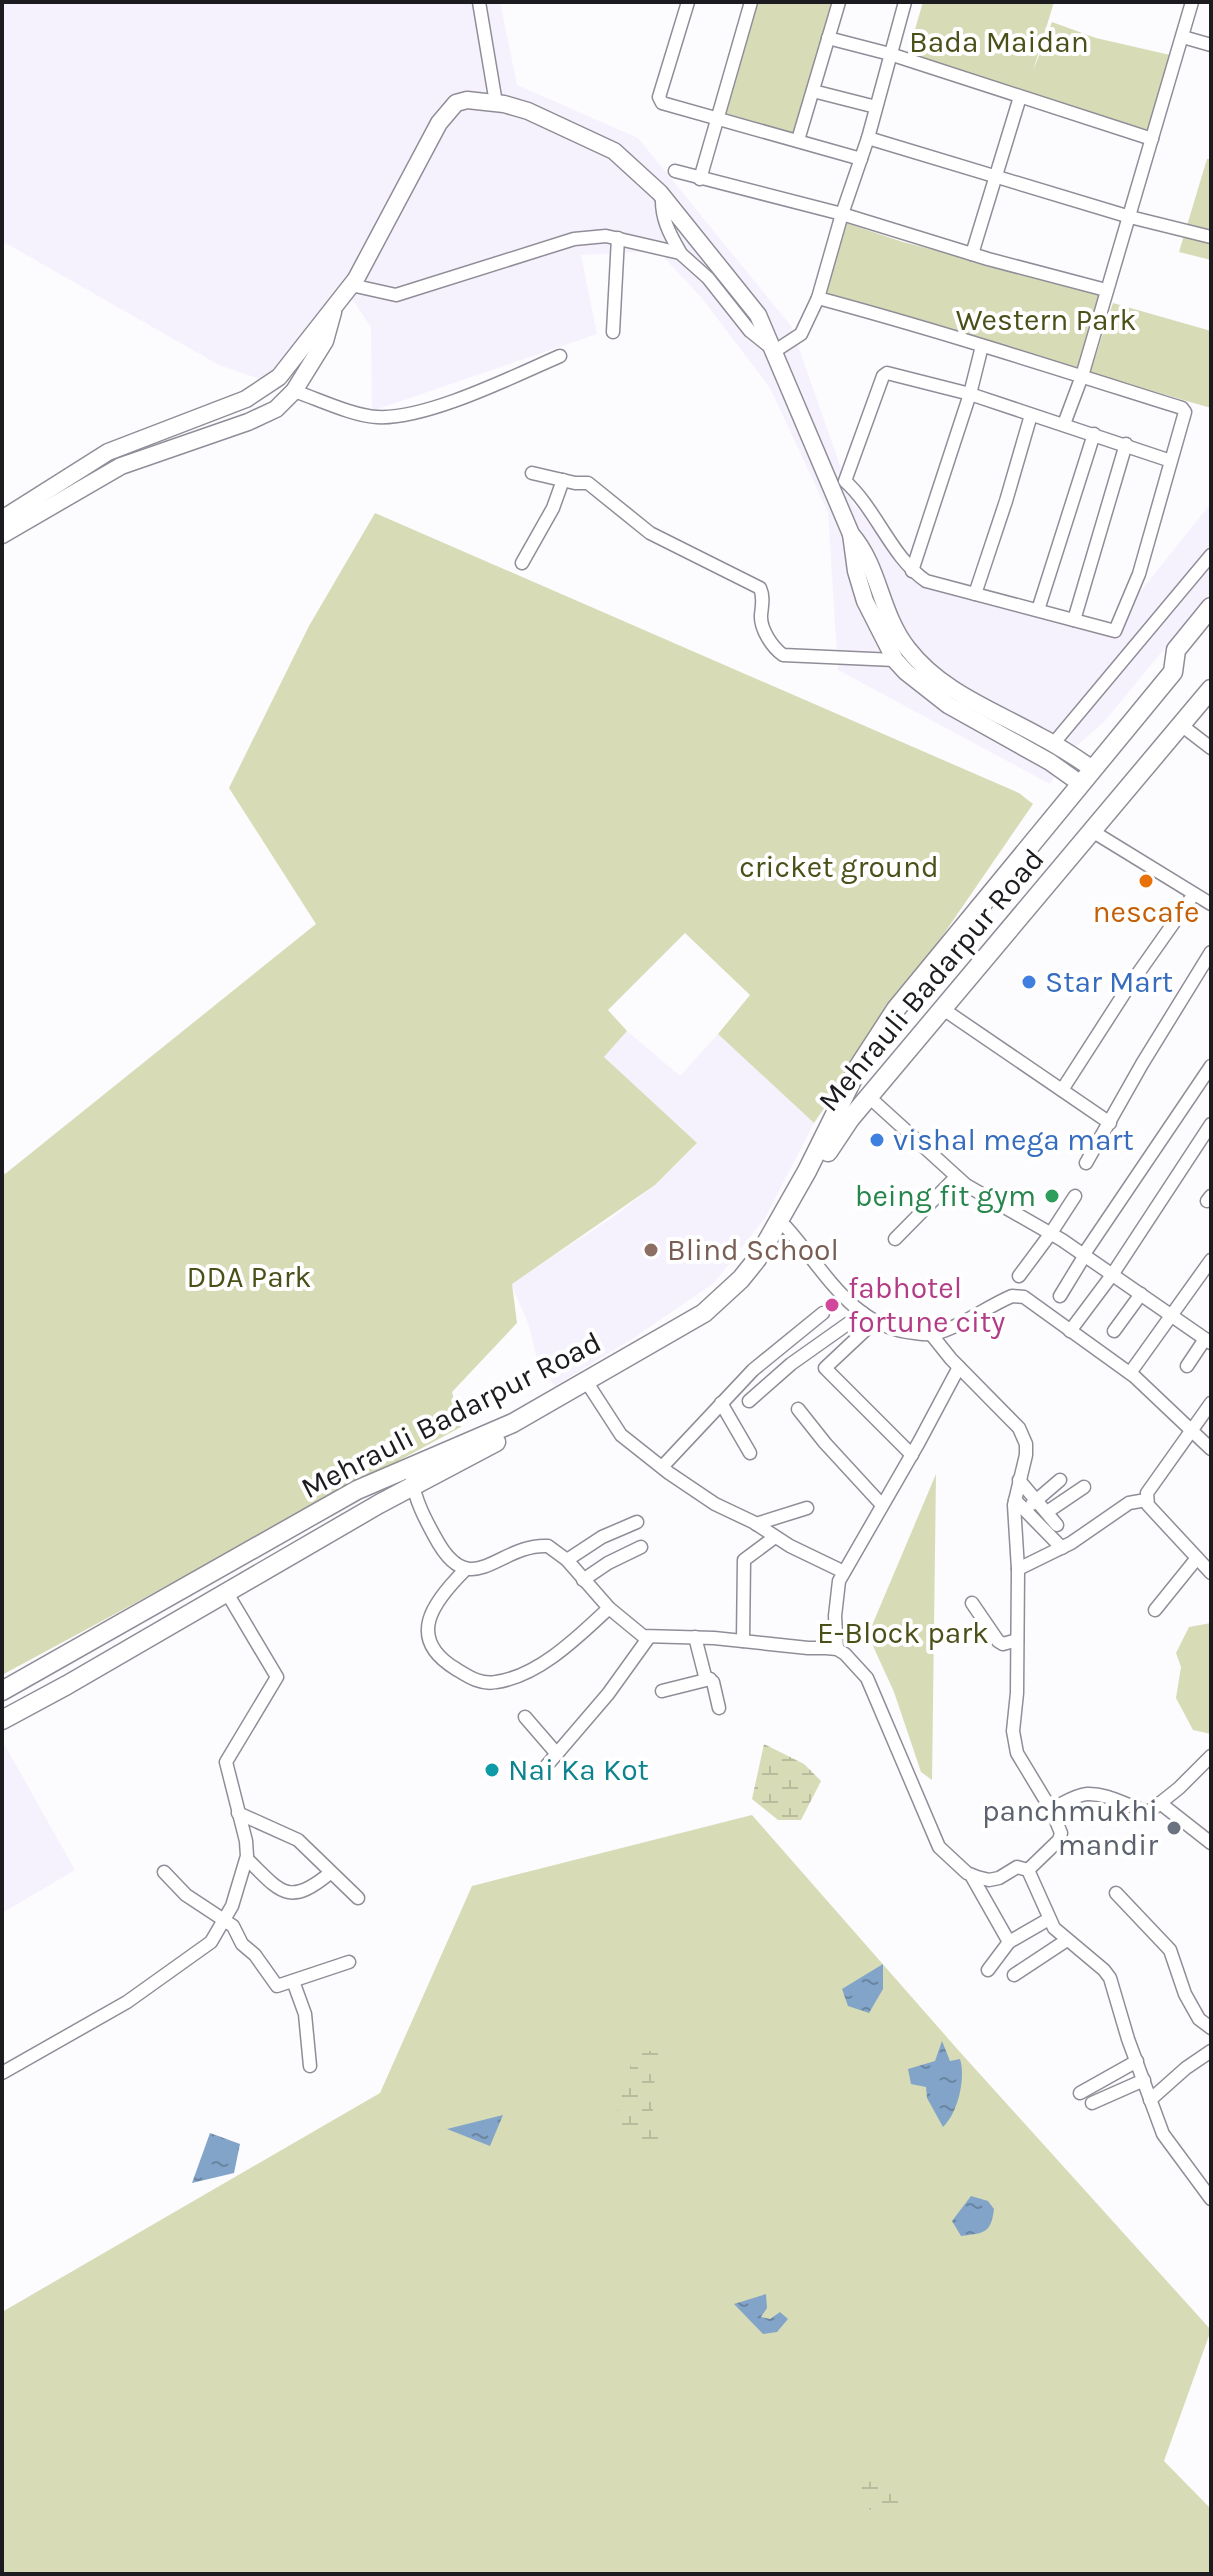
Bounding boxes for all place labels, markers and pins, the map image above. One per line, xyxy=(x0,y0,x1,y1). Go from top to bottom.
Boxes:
marker: nescafe xyxy=(1137,872,1155,890)
place label: nescafe xyxy=(1093,894,1199,930)
place label: Star Mart xyxy=(1045,964,1173,1000)
marker: Star Mart xyxy=(1020,973,1038,991)
place label: vishal mega mart xyxy=(893,1122,1134,1158)
marker: vishal mega mart xyxy=(868,1131,886,1149)
place label: being fit gym xyxy=(855,1178,1036,1214)
marker: being fit gym xyxy=(1043,1187,1061,1205)
place label: Blind School xyxy=(667,1232,839,1268)
marker: Blind School xyxy=(642,1241,660,1259)
place label: fabhotel fortune city xyxy=(848,1270,1005,1340)
marker: fabhotel fortune city xyxy=(823,1296,841,1314)
place label: Nai Ka Kot xyxy=(508,1752,649,1788)
marker: Nai Ka Kot xyxy=(483,1761,501,1779)
place label: panchmukhi mandir xyxy=(982,1793,1158,1863)
marker: panchmukhi mandir xyxy=(1165,1819,1183,1837)

